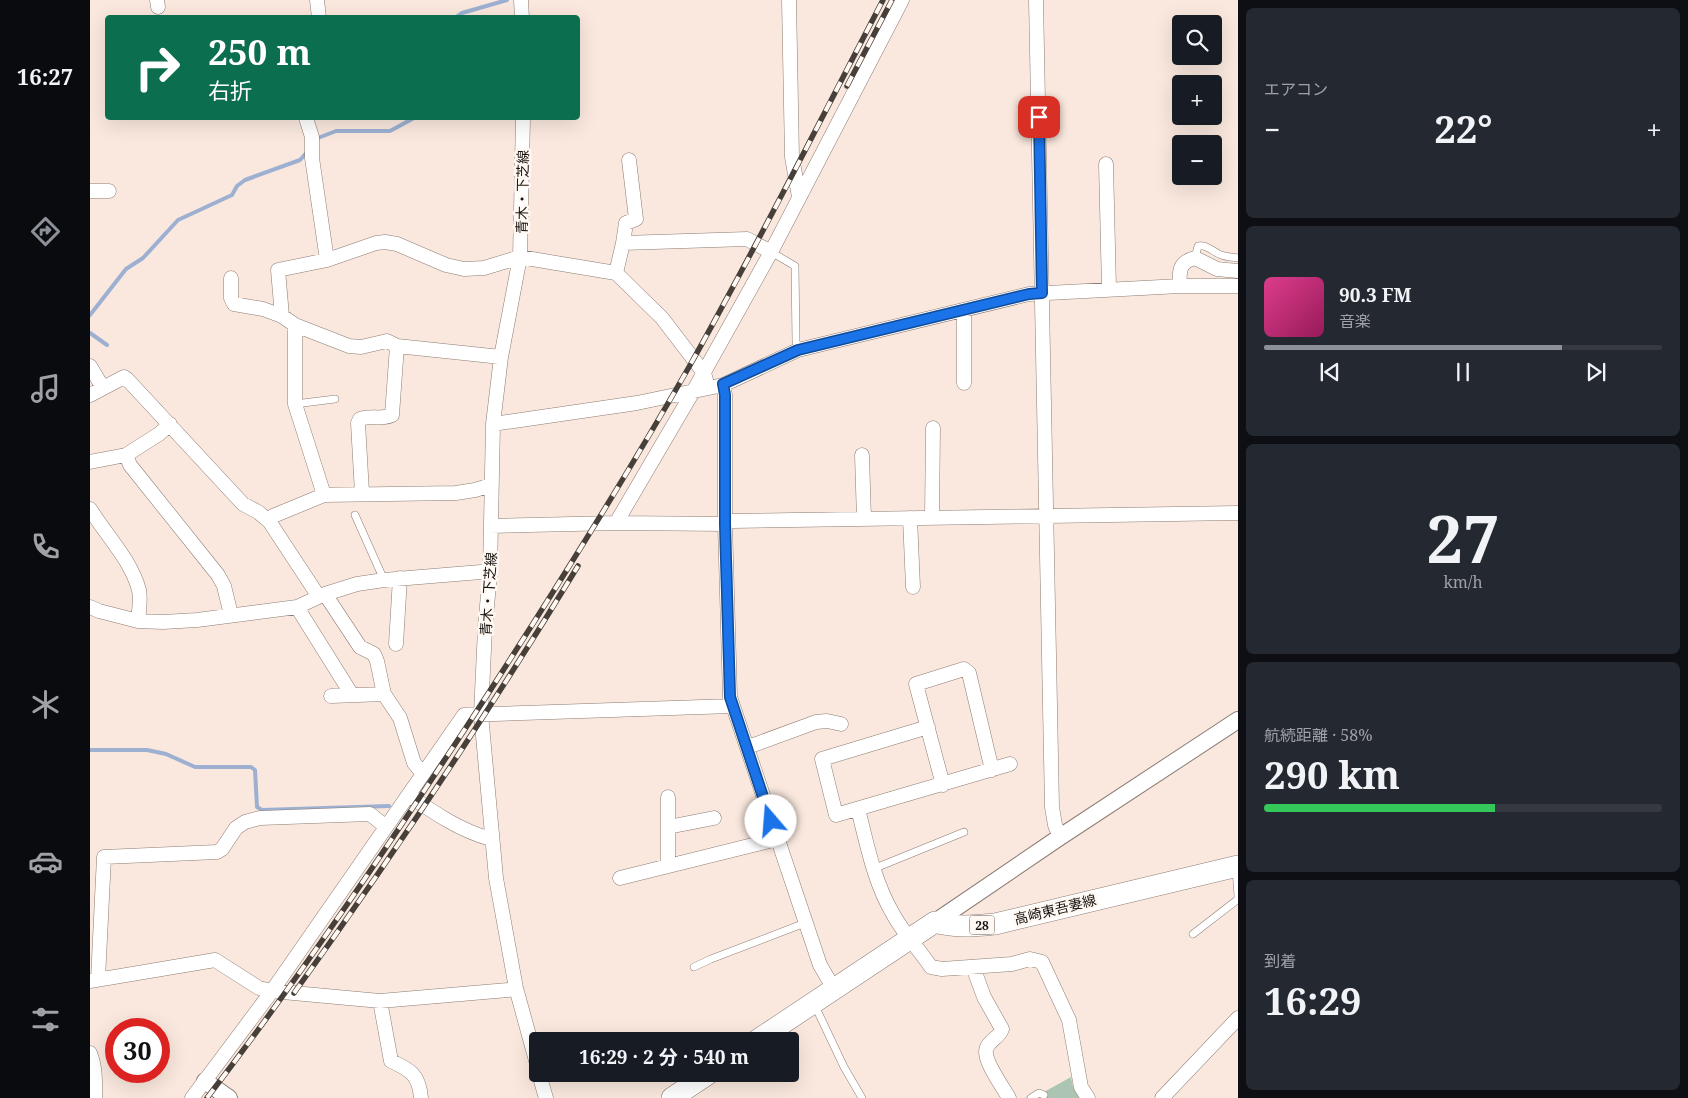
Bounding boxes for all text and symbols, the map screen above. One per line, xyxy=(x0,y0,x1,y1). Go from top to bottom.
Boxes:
map controls xyxy=(1172,15,1222,185)
button: search xyxy=(1172,15,1222,65)
text: 250 m xyxy=(208,28,311,75)
icon: right xyxy=(125,35,190,100)
text: 16:27 xyxy=(17,61,73,91)
text: 右折 xyxy=(208,75,252,105)
button: + xyxy=(1172,75,1222,125)
text: エアコン xyxy=(1264,78,1328,100)
pin xyxy=(1018,96,1060,138)
text: 22° xyxy=(1434,102,1492,154)
icon: arrive xyxy=(1025,103,1053,131)
text: − xyxy=(1264,110,1280,148)
text: + xyxy=(1646,110,1662,148)
button: − xyxy=(1172,135,1222,185)
street label: 青木・下芝線 xyxy=(512,150,532,234)
icon: directions xyxy=(28,214,63,249)
text: 90.3 FM xyxy=(1339,282,1412,308)
text: 音楽 xyxy=(1339,310,1371,332)
icon: previous xyxy=(1316,358,1344,386)
icon: pause xyxy=(1449,358,1477,386)
icon: next xyxy=(1582,358,1610,386)
icon: music xyxy=(28,371,63,406)
text: 27 xyxy=(1426,494,1500,582)
icon: phone xyxy=(28,529,63,564)
street label: 青木・下芝線 xyxy=(476,551,500,637)
text: km/h xyxy=(1443,571,1483,593)
icon: climate xyxy=(28,687,63,722)
text: 航続距離 · 58% xyxy=(1264,724,1373,746)
text: 290 km xyxy=(1264,748,1400,800)
position arrow xyxy=(744,794,796,846)
icon: car xyxy=(28,844,63,879)
street label: 高崎東吾妻線 xyxy=(1012,890,1098,928)
road number: 28 xyxy=(970,916,994,934)
text: 到着 xyxy=(1264,950,1296,972)
text: 16:29 xyxy=(1264,974,1361,1026)
icon: filters xyxy=(28,1002,63,1037)
speed limit sign: 30 xyxy=(105,1018,170,1083)
text: 16:29 · 2 分 · 540 m xyxy=(579,1044,749,1070)

